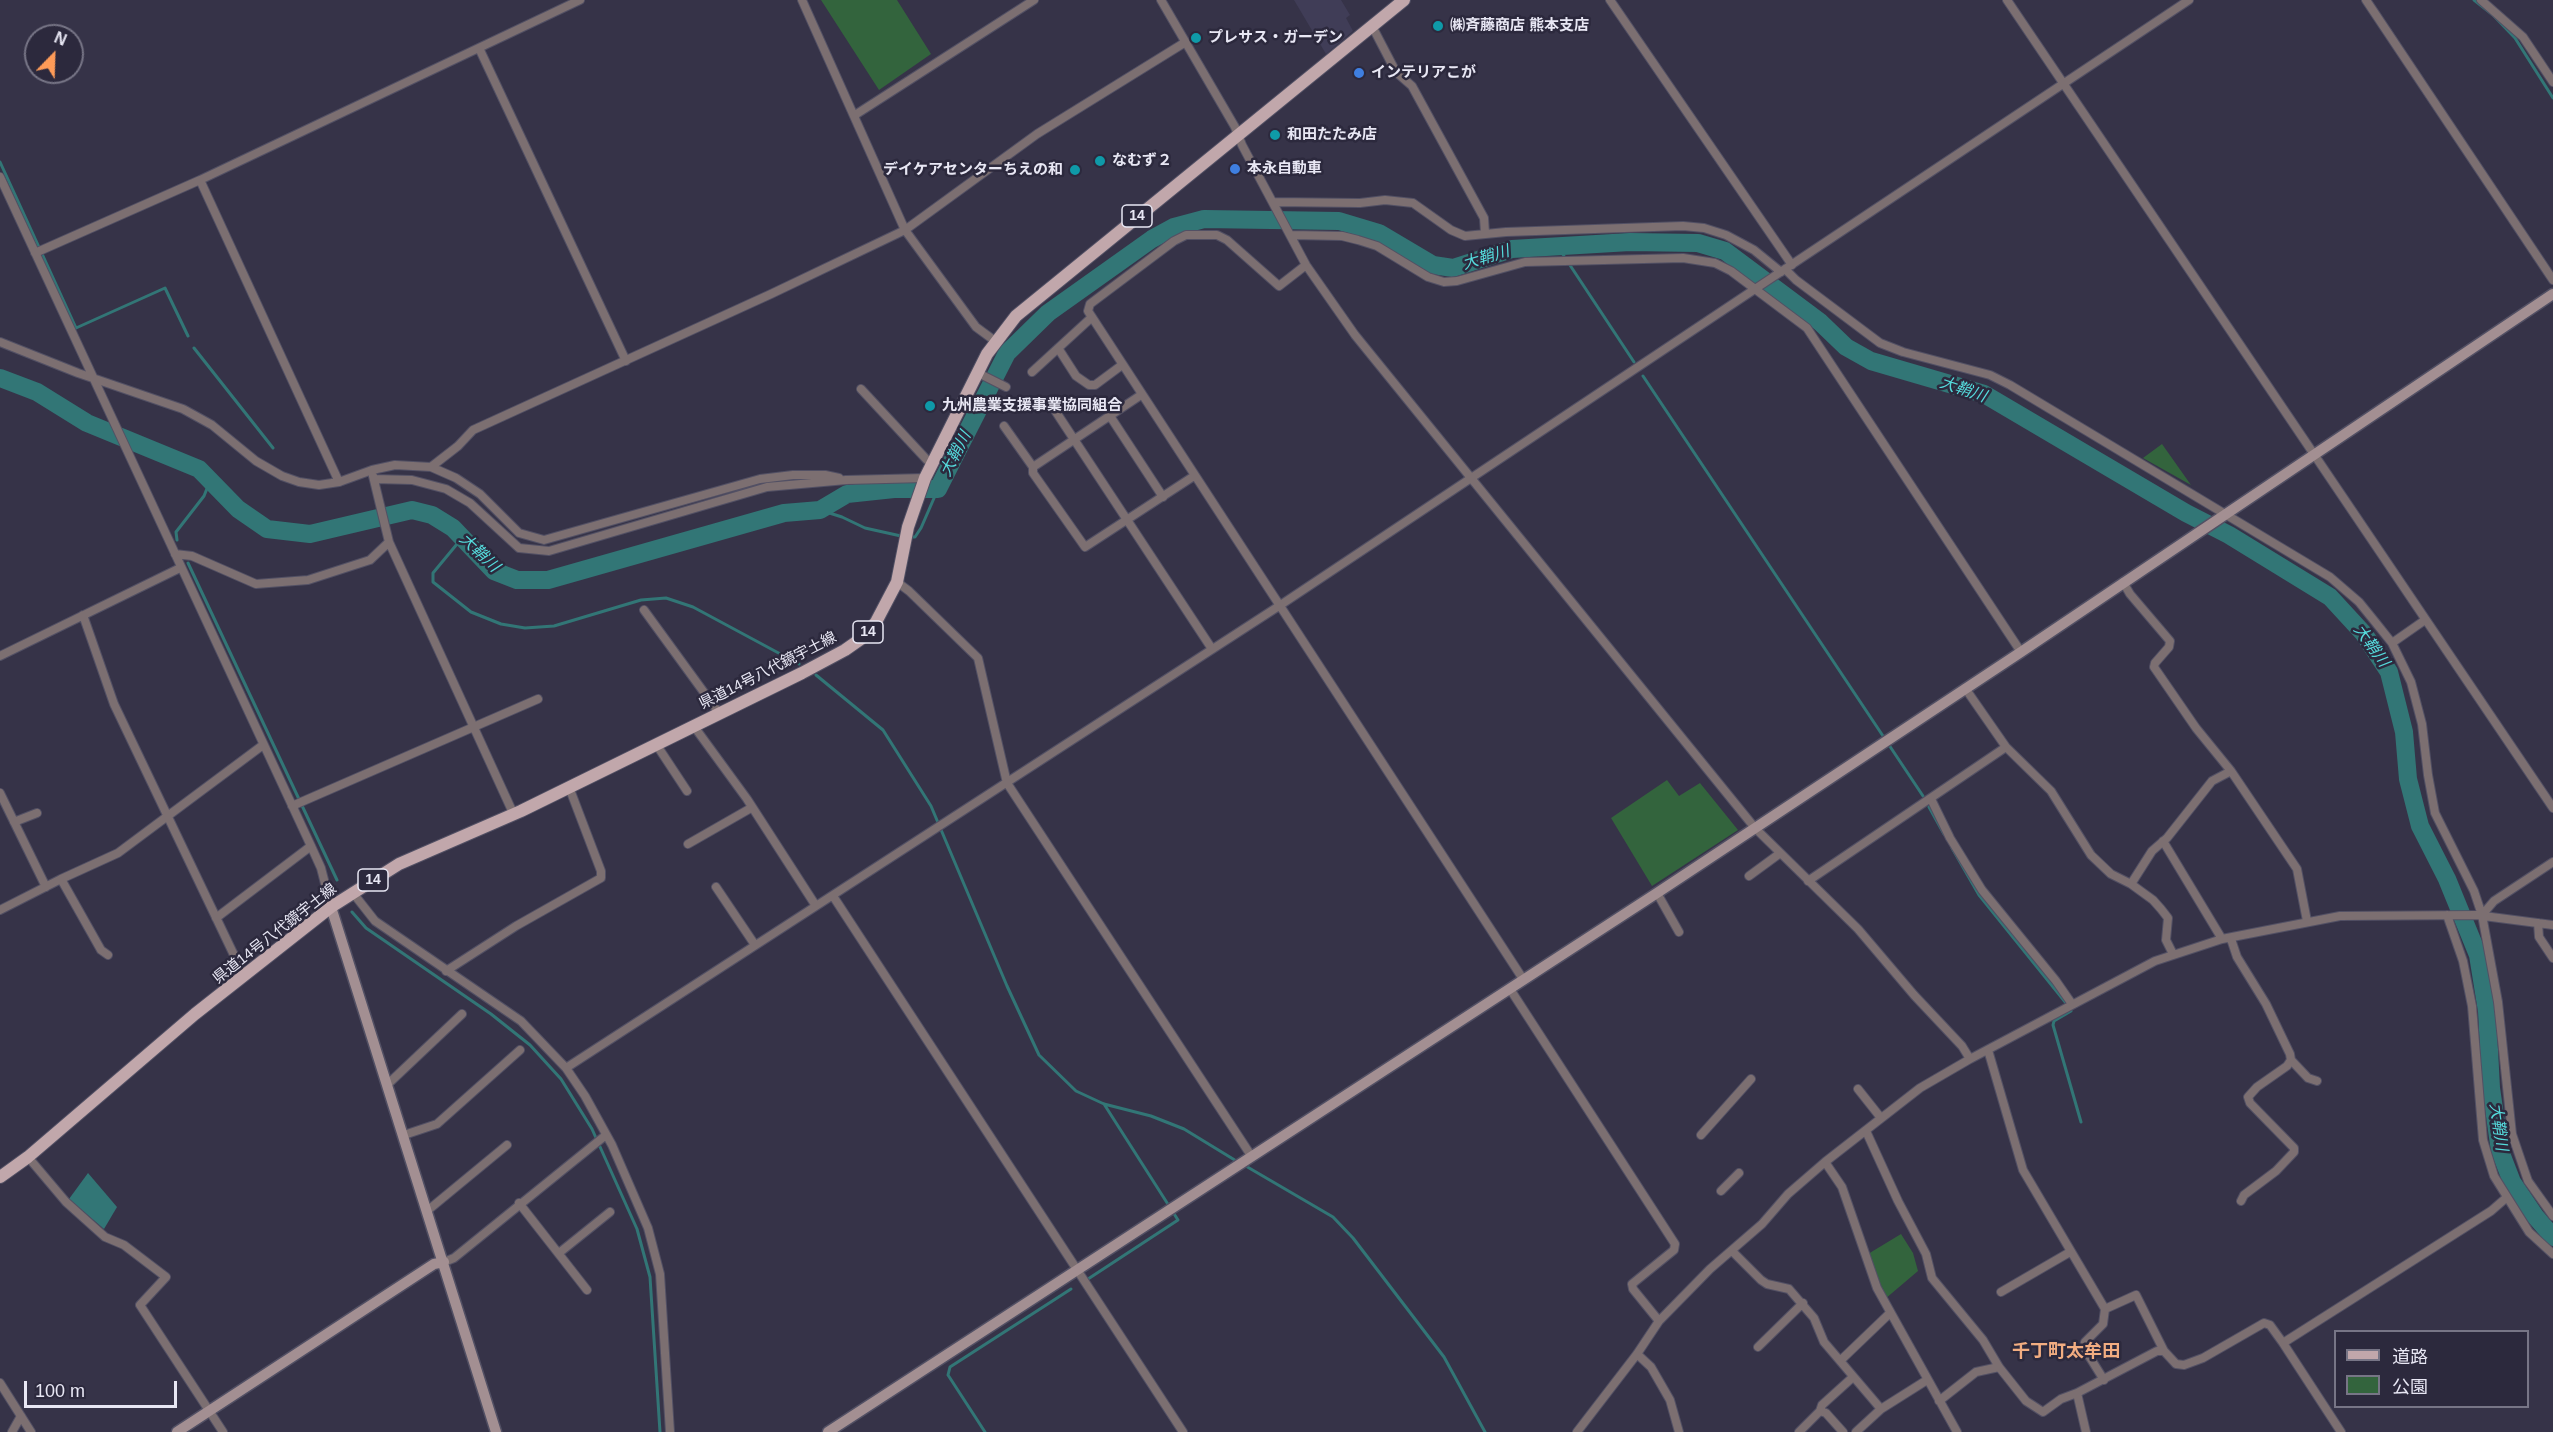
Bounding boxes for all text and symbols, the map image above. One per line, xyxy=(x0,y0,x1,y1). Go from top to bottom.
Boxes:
place label: ㈱斉藤商店 熊本支店 xyxy=(1450,17,1589,35)
marker: ㈱斉藤商店 熊本支店 xyxy=(1431,19,1445,33)
north arrow xyxy=(24,24,84,84)
text: N xyxy=(52,29,69,49)
place label: プレサス・ガーデン xyxy=(1208,29,1343,47)
marker: プレサス・ガーデン xyxy=(1189,31,1203,45)
place label: インテリアこが xyxy=(1371,64,1476,82)
marker: インテリアこが xyxy=(1352,66,1366,80)
place label: 和田たたみ店 xyxy=(1287,126,1377,144)
marker: 和田たたみ店 xyxy=(1268,128,1282,142)
place label: なむず２ xyxy=(1112,152,1172,170)
marker: なむず２ xyxy=(1093,154,1107,168)
place label: 本永自動車 xyxy=(1247,160,1322,178)
place label: デイケアセンターちえの和 xyxy=(883,161,1063,179)
marker: 本永自動車 xyxy=(1228,162,1242,176)
marker: デイケアセンターちえの和 xyxy=(1068,163,1082,177)
road number: 14 xyxy=(1122,205,1152,227)
water label: 大鞘川 xyxy=(1460,242,1512,274)
water label: 大鞘川 xyxy=(1937,373,1989,407)
place label: 九州農業支援事業協同組合 xyxy=(942,397,1122,415)
marker: 九州農業支援事業協同組合 xyxy=(923,399,937,413)
water label: 大鞘川 xyxy=(937,428,975,480)
water label: 大鞘川 xyxy=(455,530,503,576)
road number: 14 xyxy=(853,621,883,643)
water label: 大鞘川 xyxy=(2349,621,2393,671)
street label: 県道14号八代鏡宇土線 xyxy=(696,629,840,713)
road number: 14 xyxy=(358,869,388,891)
street label: 県道14号八代鏡宇土線 xyxy=(210,880,340,988)
water label: 大鞘川 xyxy=(2485,1102,2511,1152)
legend xyxy=(2334,1330,2529,1408)
district label: 千丁町太牟田 xyxy=(2012,1341,2120,1363)
text: 道路 xyxy=(2392,1347,2428,1367)
scale bar xyxy=(27,1369,180,1407)
text: 公園 xyxy=(2392,1377,2428,1397)
text: 100 m xyxy=(35,1381,85,1401)

